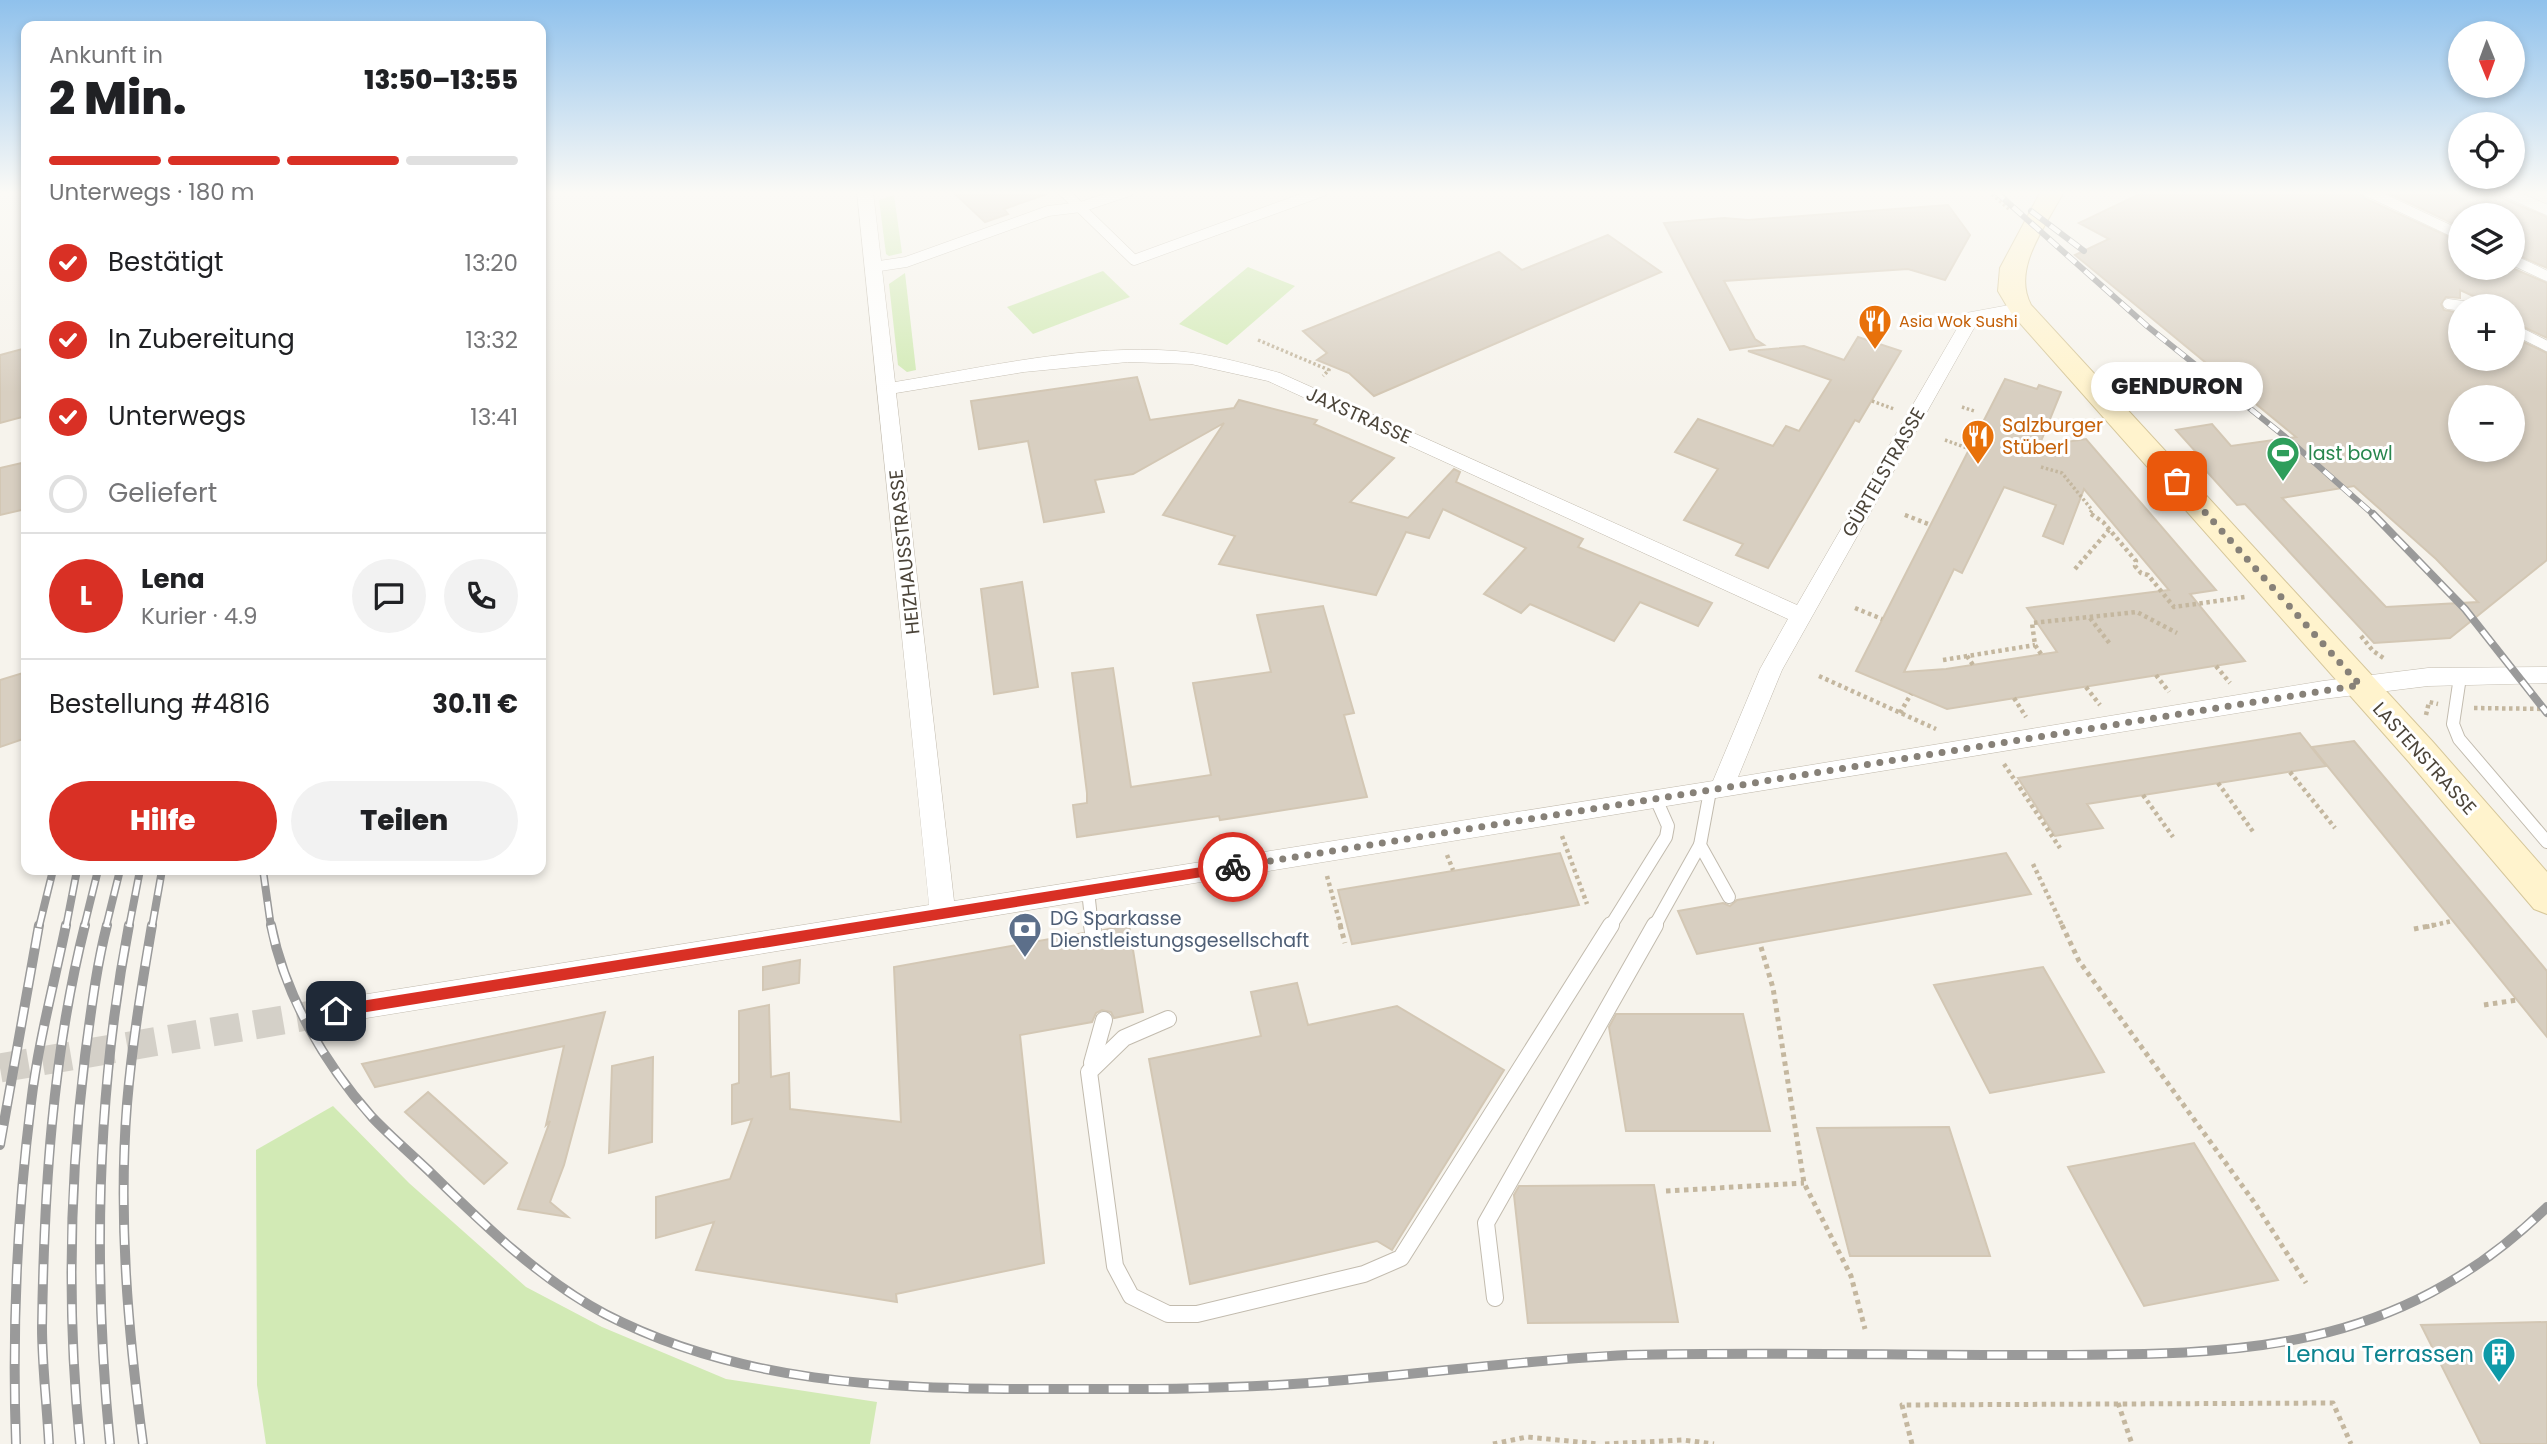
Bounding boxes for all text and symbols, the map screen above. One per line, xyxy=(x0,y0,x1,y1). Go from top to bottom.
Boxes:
north arrow xyxy=(2448,21,2525,98)
map controls xyxy=(2448,21,2525,462)
text: Ankunft in xyxy=(49,39,163,71)
text: 13:50–13:55 xyxy=(364,62,518,98)
text: 2 Min. xyxy=(49,66,187,130)
button: locate xyxy=(2448,112,2525,189)
text: Unterwegs · 180 m xyxy=(49,176,254,208)
button: layers xyxy=(2448,203,2525,280)
icon: check xyxy=(49,244,87,282)
text: Bestätigt xyxy=(108,244,224,280)
text: 13:20 xyxy=(465,247,518,279)
button: + xyxy=(2448,294,2525,371)
restaurant icon: Asia Wok Sushi xyxy=(1856,302,1894,351)
place label: Asia Wok Sushi xyxy=(1899,310,2018,333)
icon: check xyxy=(49,321,87,359)
text: In Zubereitung xyxy=(108,321,295,357)
text: 13:32 xyxy=(465,324,518,356)
callout: GENDURON xyxy=(2091,362,2263,411)
text: GENDURON xyxy=(2111,370,2243,402)
street label: JAXSTRASSE xyxy=(1302,380,1416,451)
button: − xyxy=(2448,385,2525,462)
icon: check xyxy=(49,398,87,436)
text: Unterwegs xyxy=(108,398,246,434)
text: 13:41 xyxy=(470,401,518,433)
street label: GÜRTELSTRASSE xyxy=(1835,403,1931,542)
place label: Salzburger Stüberl xyxy=(2002,412,2103,461)
restaurant icon: Salzburger Stüberl xyxy=(1959,417,1997,466)
sports icon: last bowl xyxy=(2264,434,2302,483)
place label: last bowl xyxy=(2308,440,2393,467)
pin xyxy=(2147,451,2207,511)
icon: bag xyxy=(2158,462,2196,500)
street label: HEIZHAUSSTRASSE xyxy=(882,468,927,636)
text: Geliefert xyxy=(108,475,217,511)
button: chat xyxy=(352,559,426,633)
button: phone xyxy=(444,559,518,633)
text: Lena xyxy=(141,561,205,597)
text: L xyxy=(80,578,92,614)
text: Kurier · 4.9 xyxy=(141,600,258,632)
text: Bestellung #4816 xyxy=(49,686,270,722)
text: 30.11 € xyxy=(432,686,518,722)
street label: LASTENSTRASSE xyxy=(2367,696,2483,821)
button: Hilfe xyxy=(49,781,277,861)
button: Teilen xyxy=(291,781,518,861)
courier xyxy=(1198,832,1268,902)
icon: bike xyxy=(1214,848,1252,886)
place label: DG Sparkasse Dienstleistungsgesellschaft xyxy=(1050,905,1309,954)
bank icon: DG Sparkasse Dienstleistungsgesellschaft xyxy=(1006,910,1044,959)
pin xyxy=(306,981,366,1041)
icon: home xyxy=(317,992,355,1030)
building icon: Lenau Terrassen xyxy=(2480,1335,2518,1384)
place label: Lenau Terrassen xyxy=(2286,1338,2474,1370)

